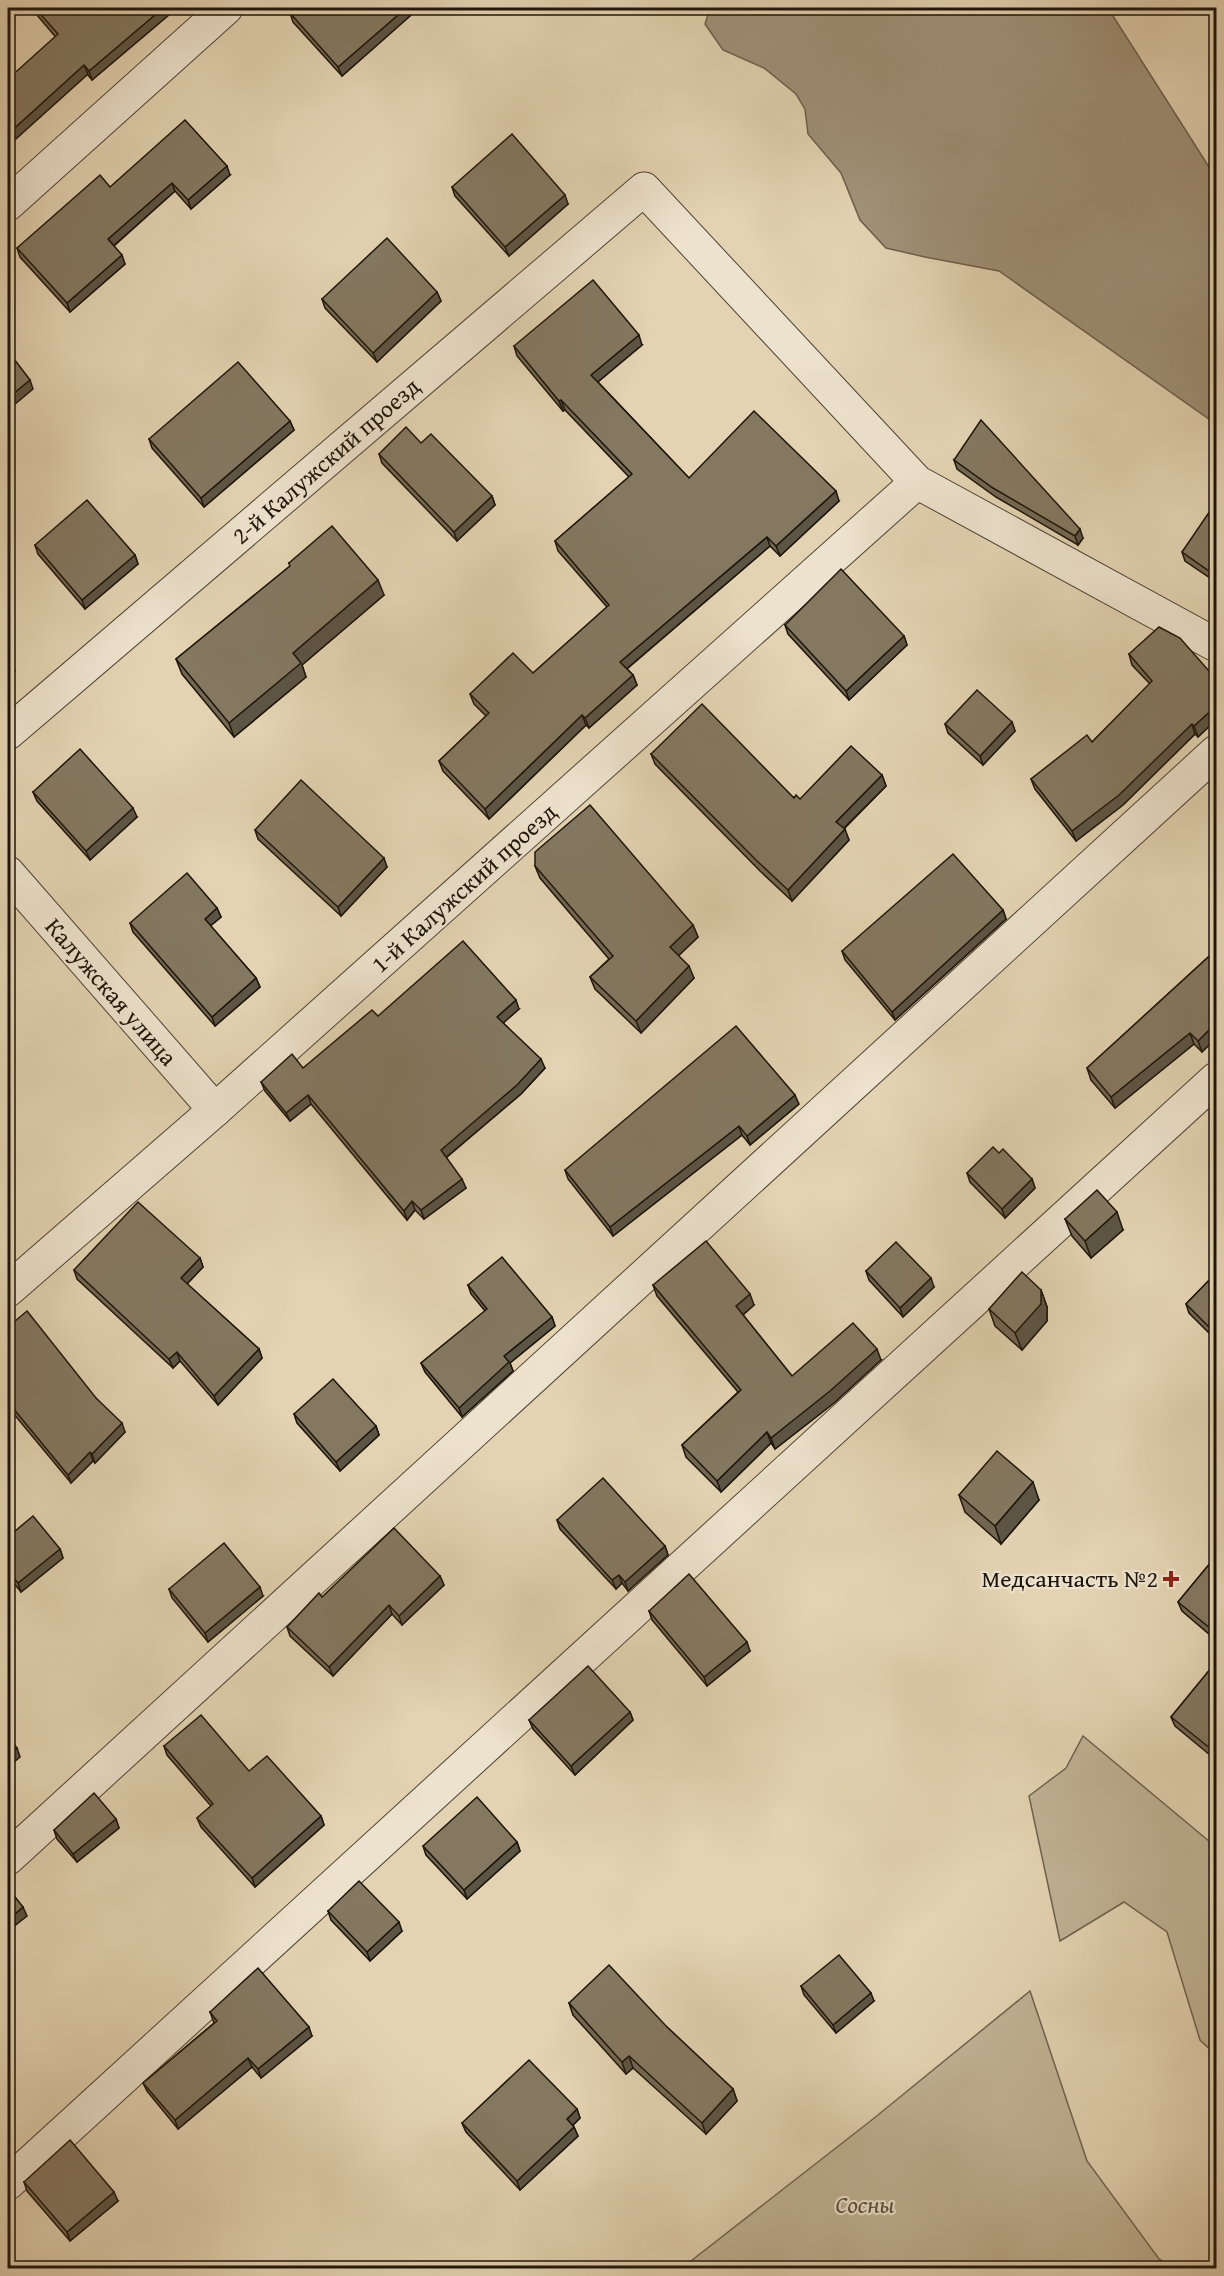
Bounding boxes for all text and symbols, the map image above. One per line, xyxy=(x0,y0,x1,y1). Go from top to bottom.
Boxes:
street label: 2-й Калужский проезд xyxy=(224,369,427,552)
street label: 1-й Калужский проезд xyxy=(363,795,564,981)
street label: Калужская улица xyxy=(37,910,186,1074)
place label: Медсанчасть №2 xyxy=(982,1561,1158,1596)
marker: Медсанчасть №2 xyxy=(1162,1570,1180,1588)
park label: Сосны xyxy=(836,2187,895,2222)

